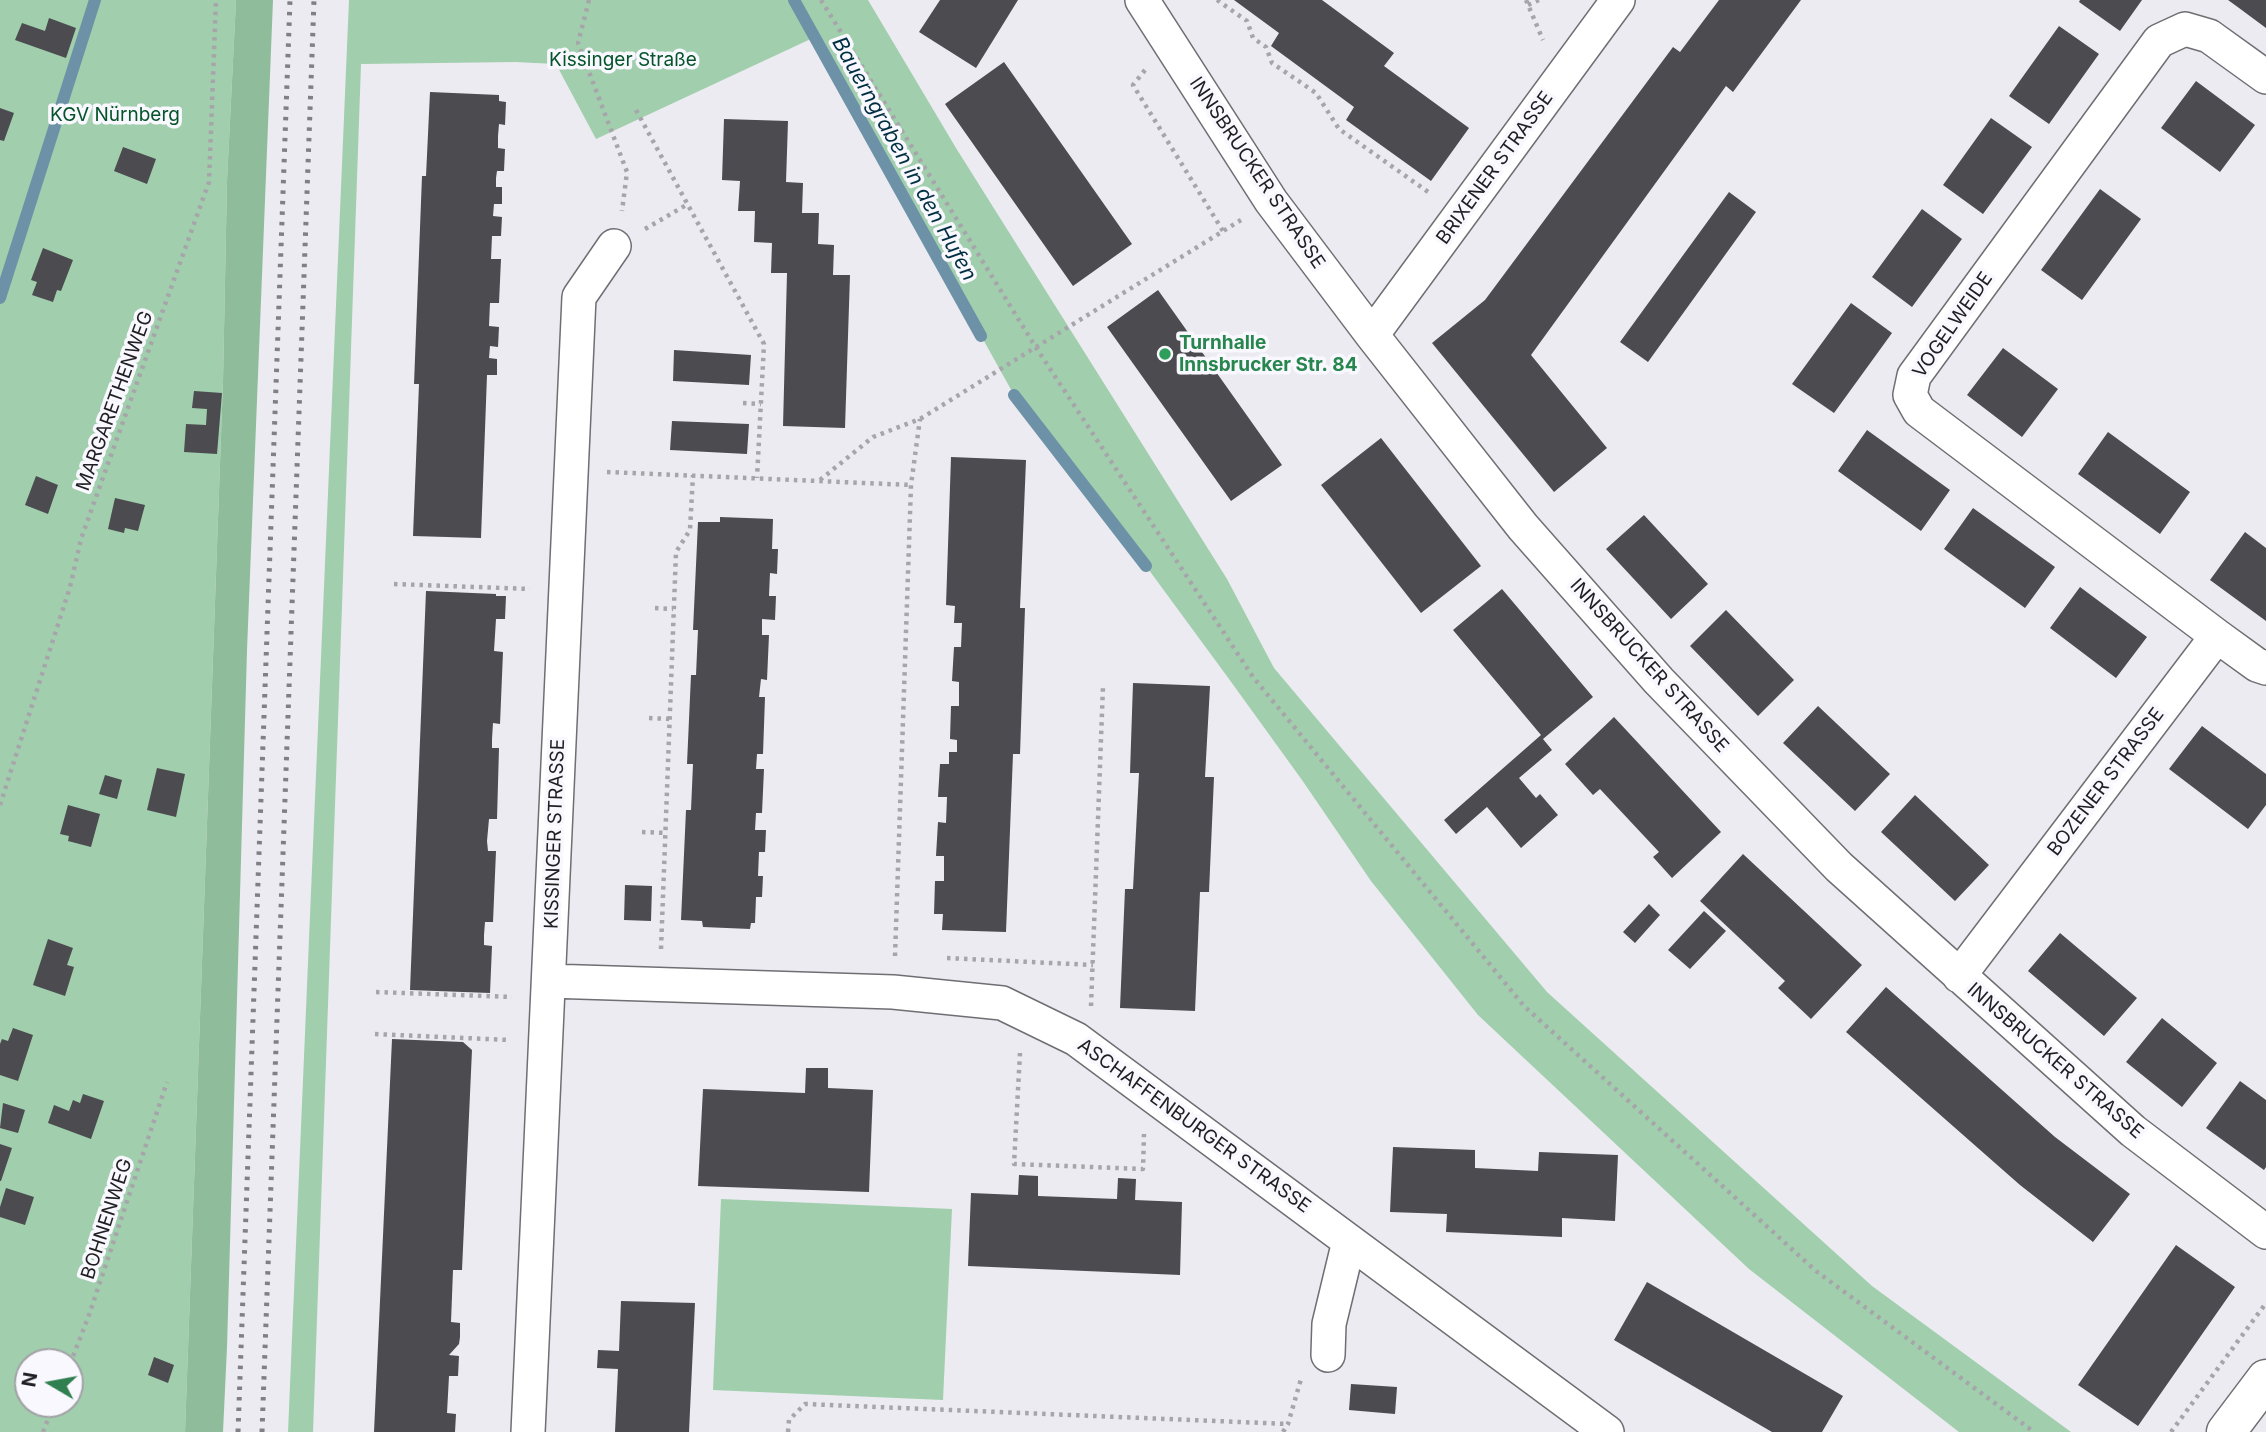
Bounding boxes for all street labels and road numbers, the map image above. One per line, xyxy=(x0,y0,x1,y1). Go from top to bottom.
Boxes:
street label: INNSBRUCKER STRASSE xyxy=(1184,73,1330,273)
street label: BRIXENER STRASSE xyxy=(1432,87,1558,249)
street label: VOGELWEIDE xyxy=(1908,268,1998,382)
street label: MARGARETHENWEG xyxy=(72,308,158,494)
street label: INNSBRUCKER STRASSE xyxy=(1565,574,1733,758)
street label: BOZENER STRASSE xyxy=(2043,704,2169,860)
street label: KISSINGER STRASSE xyxy=(540,738,570,930)
street label: INNSBRUCKER STRASSE xyxy=(1962,978,2148,1144)
street label: ASCHAFFENBURGER STRASSE xyxy=(1073,1034,1315,1218)
street label: BOHNENWEG xyxy=(77,1156,137,1282)

